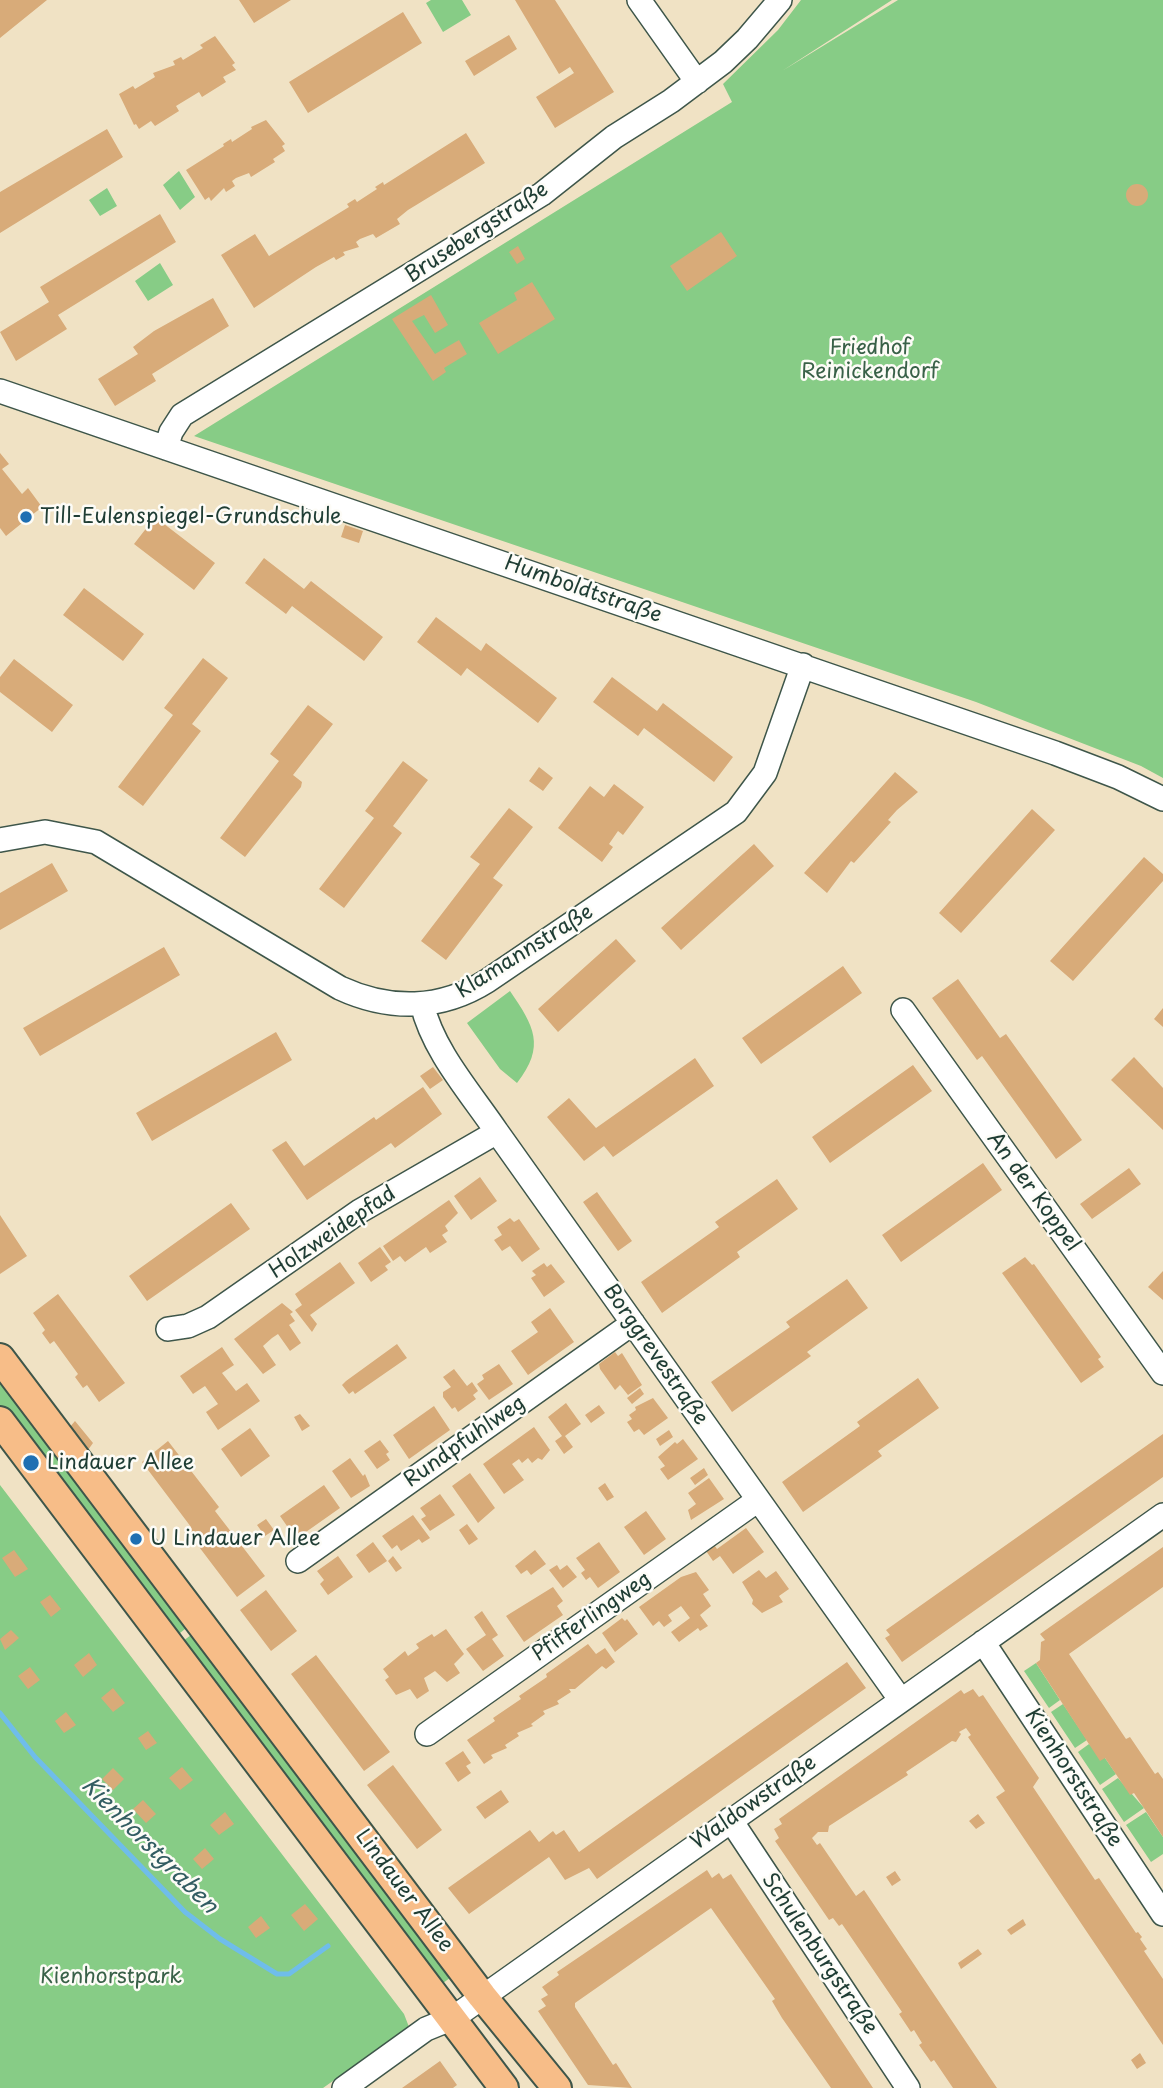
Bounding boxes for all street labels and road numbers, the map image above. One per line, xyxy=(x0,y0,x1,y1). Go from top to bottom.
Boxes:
street label: Brusebergstraße xyxy=(401,177,553,289)
street label: Humboldtstraße xyxy=(501,551,665,629)
street label: Klamannstraße xyxy=(452,900,598,1004)
street label: An der Koppel xyxy=(981,1127,1085,1257)
street label: Holzweidepfad xyxy=(265,1181,401,1285)
street label: Borggrevestraße xyxy=(597,1280,713,1430)
street label: Rundpfuhlweg xyxy=(399,1391,531,1493)
street label: Pfifferlingweg xyxy=(528,1567,656,1667)
street label: Kienhorststraße xyxy=(1019,1704,1127,1852)
street label: Waldowstraße xyxy=(687,1751,821,1855)
street label: Lindauer Allee xyxy=(350,1825,458,1957)
street label: Schulenburgstraße xyxy=(756,1868,882,2040)

